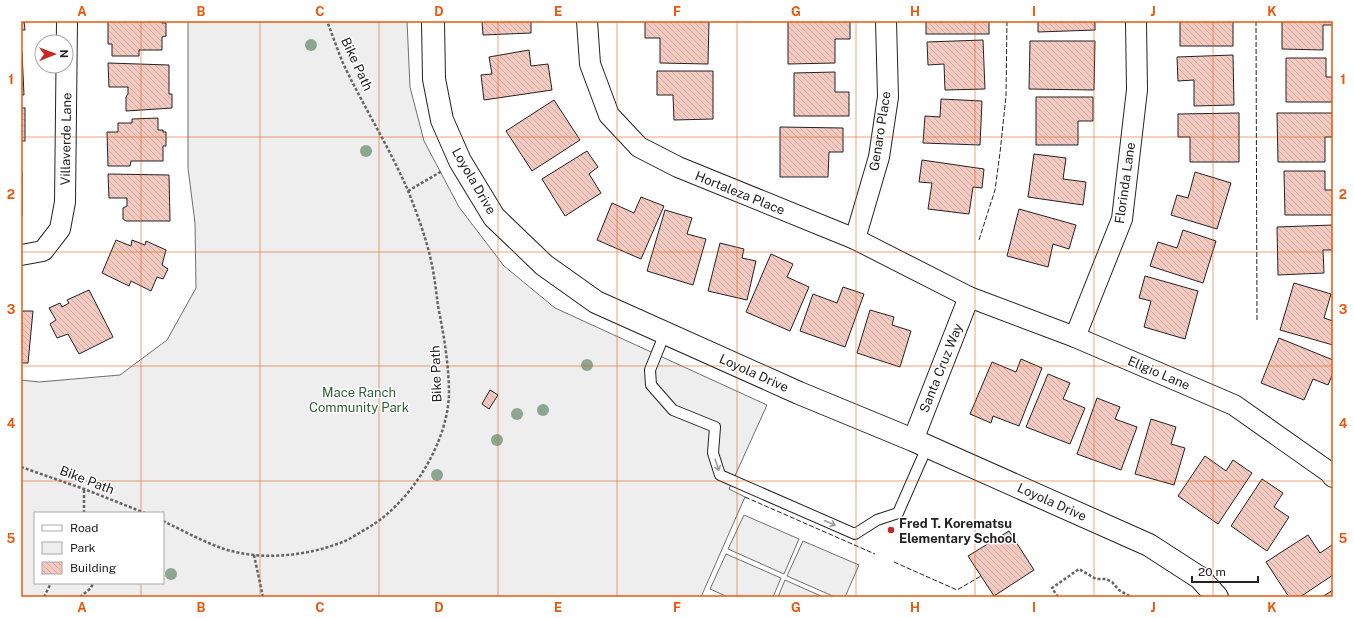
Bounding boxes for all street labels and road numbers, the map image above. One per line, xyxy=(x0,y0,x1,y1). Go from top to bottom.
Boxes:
street label: Bike Path xyxy=(338,35,376,93)
street label: Genaro Place xyxy=(866,90,894,172)
street label: Villaverde Lane xyxy=(58,92,74,186)
street label: Florinda Lane xyxy=(1112,141,1138,225)
street label: Loyola Drive xyxy=(449,145,499,217)
street label: Hortaleza Place xyxy=(693,168,787,218)
street label: Santa Cruz Way xyxy=(916,321,966,415)
street label: Bike Path xyxy=(428,345,444,403)
street label: Loyola Drive xyxy=(717,351,791,395)
street label: Eligio Lane xyxy=(1126,353,1192,393)
street label: Bike Path xyxy=(58,463,116,497)
street label: Loyola Drive xyxy=(1015,480,1089,524)

